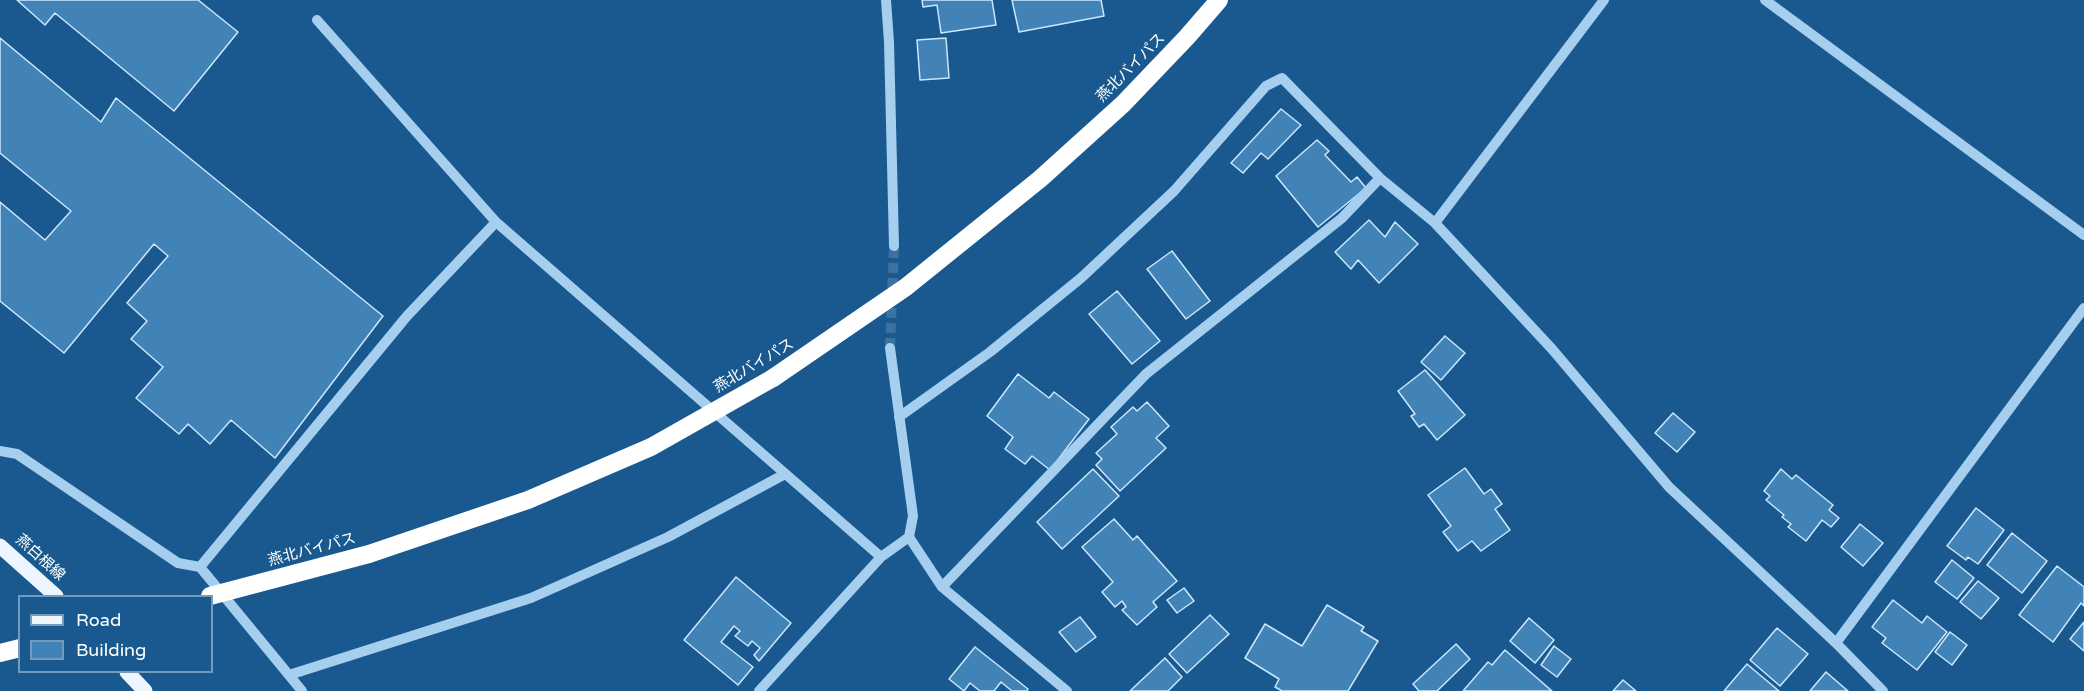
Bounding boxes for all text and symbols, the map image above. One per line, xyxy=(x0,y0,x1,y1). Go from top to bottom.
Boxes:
street label: 燕北バイパス xyxy=(1093,30,1169,106)
street label: 燕北バイパス xyxy=(711,335,797,397)
street label: 燕北バイパス xyxy=(266,530,358,570)
street label: 燕白根線 xyxy=(12,531,68,585)
legend xyxy=(18,595,213,673)
text: Road xyxy=(76,609,121,631)
text: Building xyxy=(76,639,146,661)

